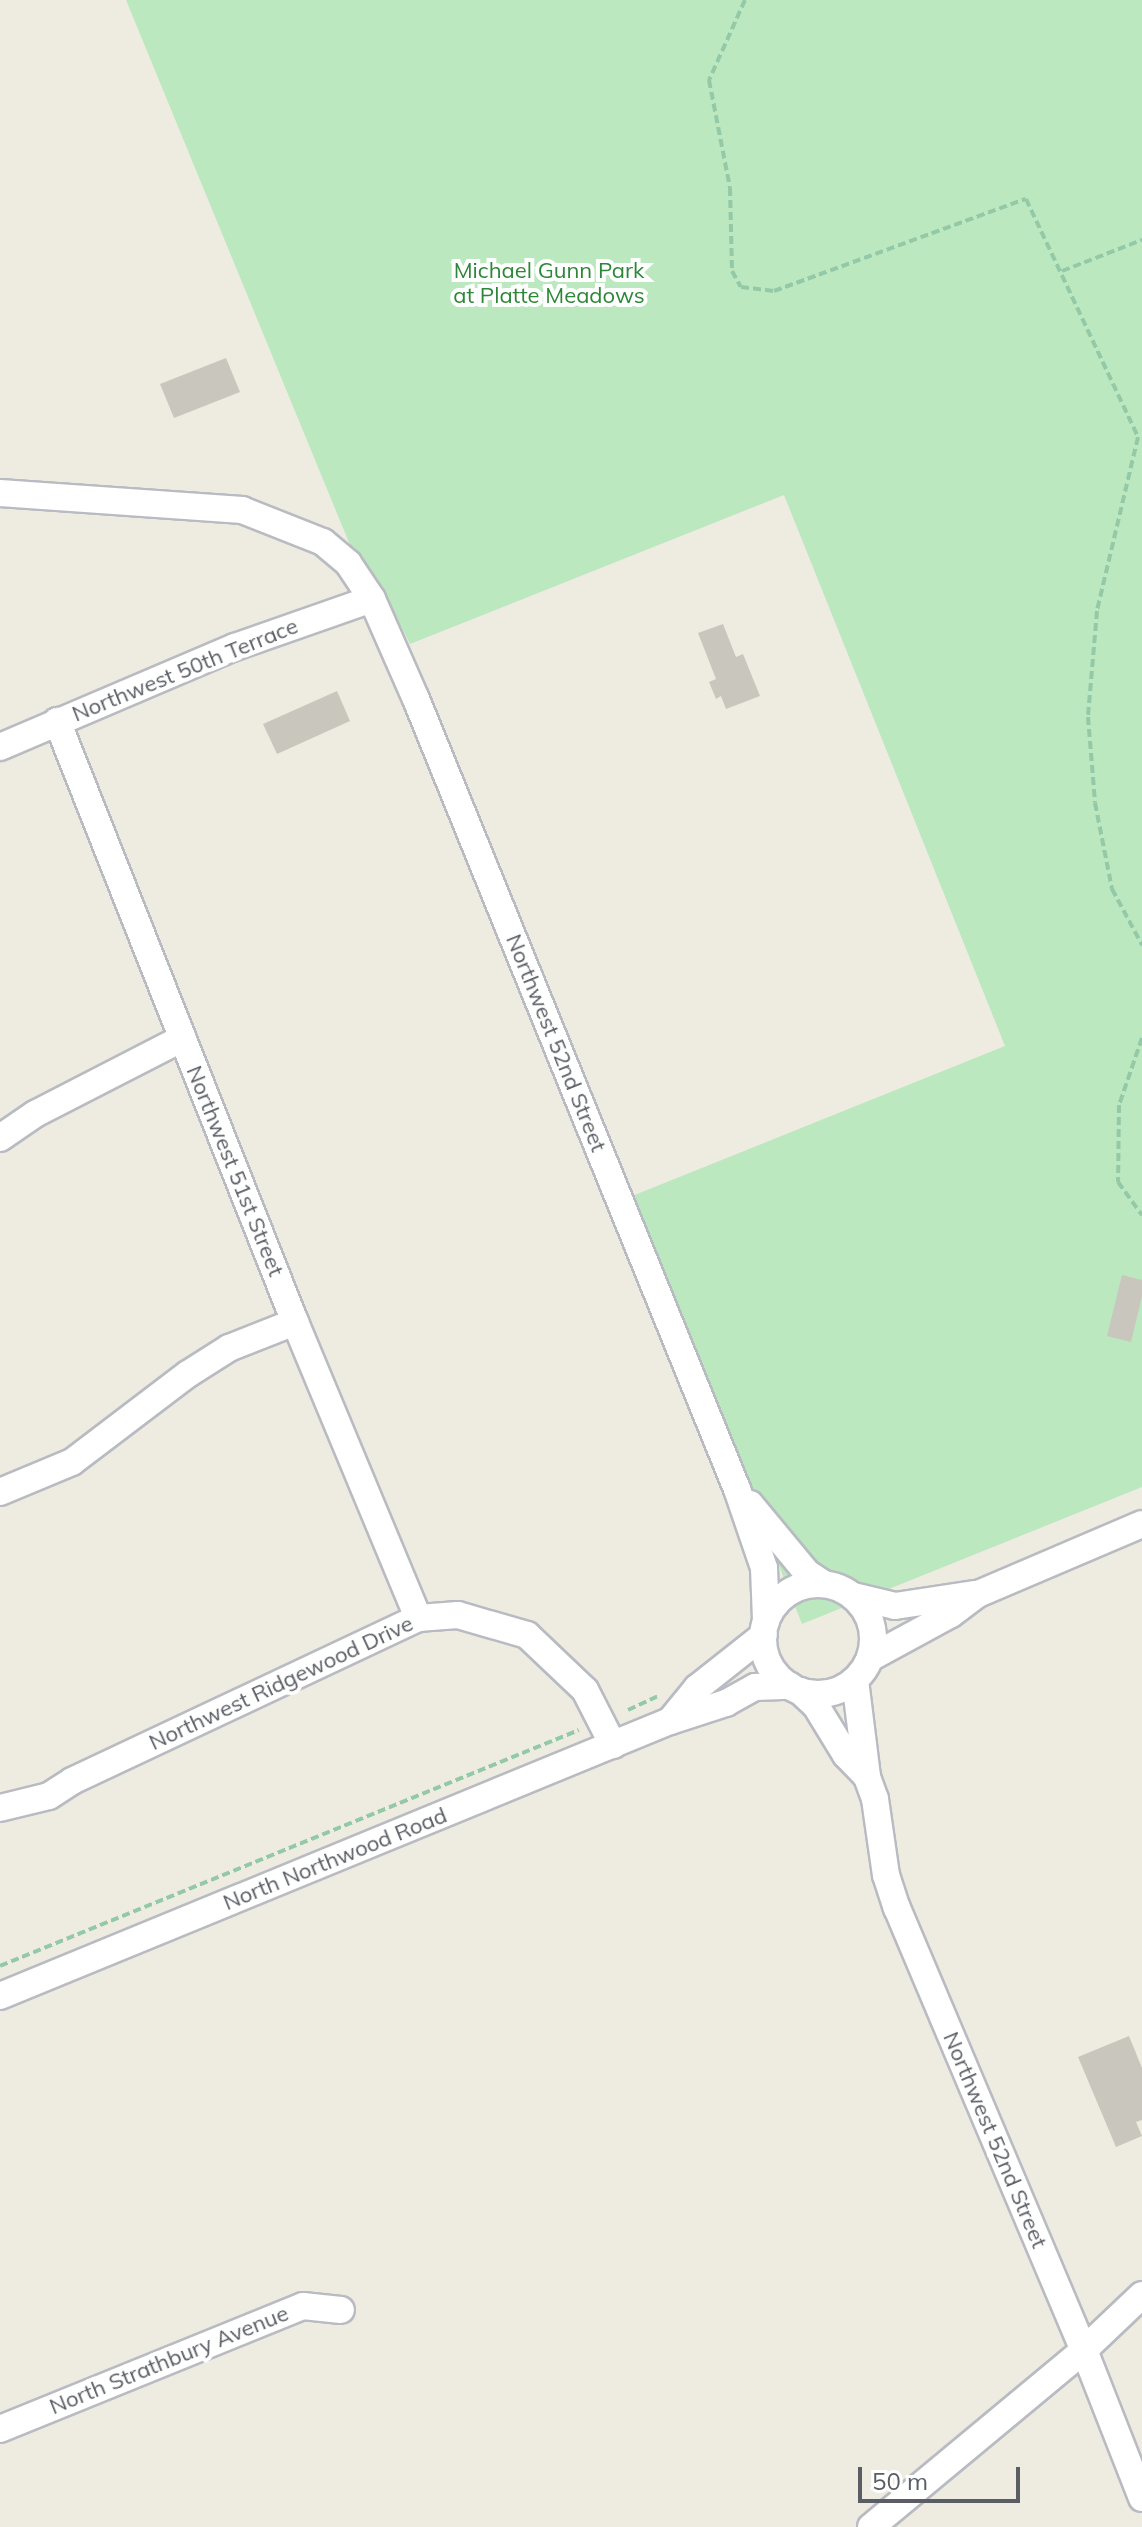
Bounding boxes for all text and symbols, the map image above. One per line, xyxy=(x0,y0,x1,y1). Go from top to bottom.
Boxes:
park label: Michael Gunn Park at Platte Meadows xyxy=(453,257,645,308)
street label: Northwest 50th Terrace xyxy=(68,613,302,727)
street label: Northwest 52nd Street xyxy=(500,930,612,1156)
street label: Northwest 51st Street xyxy=(181,1062,289,1280)
street label: Northwest Ridgewood Drive xyxy=(145,1610,417,1756)
street label: North Northwood Road xyxy=(219,1802,451,1916)
street label: Northwest 52nd Street xyxy=(937,2028,1053,2252)
street label: North Strathbury Avenue xyxy=(46,2300,292,2420)
scale bar xyxy=(862,2451,1024,2501)
text: 50 m xyxy=(872,2466,928,2496)

